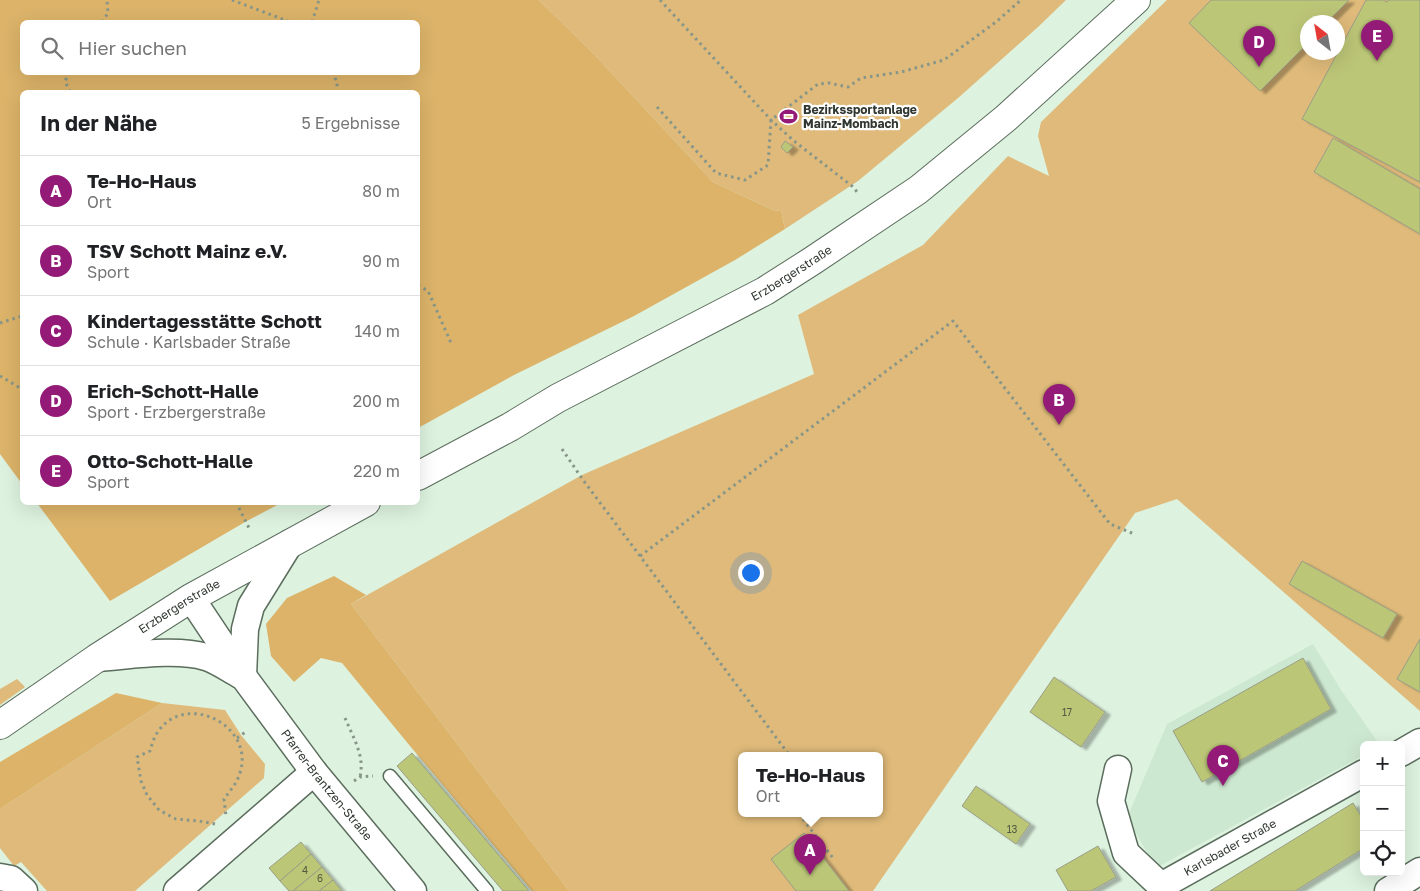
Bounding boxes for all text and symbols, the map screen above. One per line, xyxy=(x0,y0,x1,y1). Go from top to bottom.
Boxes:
north arrow xyxy=(1300,15,1345,60)
search box xyxy=(20,20,420,75)
pin: E xyxy=(1361,20,1393,61)
pin: D xyxy=(1243,26,1275,67)
icon: search xyxy=(38,34,66,62)
text: Hier suchen xyxy=(78,36,187,59)
place label: Bezirkssportanlage Mainz-Mombach xyxy=(803,102,917,131)
sports icon: Bezirkssportanlage Mainz-Mombach xyxy=(779,107,799,127)
text: In der Nähe xyxy=(40,110,157,136)
text: 5 Ergebnisse xyxy=(302,113,400,133)
text: Te-Ho-Haus xyxy=(87,169,197,192)
text: A xyxy=(50,181,62,201)
text: 80 m xyxy=(362,181,400,201)
text: Ort xyxy=(87,192,112,212)
text: TSV Schott Mainz e.V. xyxy=(87,239,288,262)
street label: Erzbergerstraße xyxy=(748,242,834,304)
text: B xyxy=(50,251,62,271)
text: 90 m xyxy=(362,251,400,271)
text: Sport xyxy=(87,262,130,282)
text: Kindertagesstätte Schott xyxy=(87,309,322,332)
text: C xyxy=(50,321,62,341)
text: 140 m xyxy=(354,321,400,341)
text: Schule · Karlsbader Straße xyxy=(87,332,291,352)
text: Erich-Schott-Halle xyxy=(87,379,259,402)
pin: B xyxy=(1043,384,1075,425)
text: D xyxy=(50,391,62,411)
text: 200 m xyxy=(353,391,400,411)
text: Sport · Erzbergerstraße xyxy=(87,402,266,422)
text: Otto-Schott-Halle xyxy=(87,449,253,472)
text: E xyxy=(51,461,61,481)
text: 220 m xyxy=(353,461,400,481)
text: Sport xyxy=(87,472,130,492)
your location xyxy=(738,560,764,586)
street label: Erzbergerstraße xyxy=(135,576,222,637)
house number: 17 xyxy=(1062,706,1072,718)
street label: Pfarrer-Brantzen-Straße xyxy=(278,726,376,843)
map controls xyxy=(1360,741,1405,876)
button: + xyxy=(1360,741,1405,786)
pin: C xyxy=(1207,745,1239,786)
popup xyxy=(738,752,883,817)
text: Te-Ho-Haus xyxy=(756,763,865,786)
text: Ort xyxy=(756,786,780,806)
button: − xyxy=(1360,786,1405,831)
street label: Karlsbader Straße xyxy=(1181,815,1279,879)
house number: 13 xyxy=(1007,823,1017,835)
button: locate xyxy=(1360,831,1405,876)
pin: A xyxy=(794,834,826,875)
house number: 4 xyxy=(302,864,308,876)
house number: 6 xyxy=(317,872,323,884)

